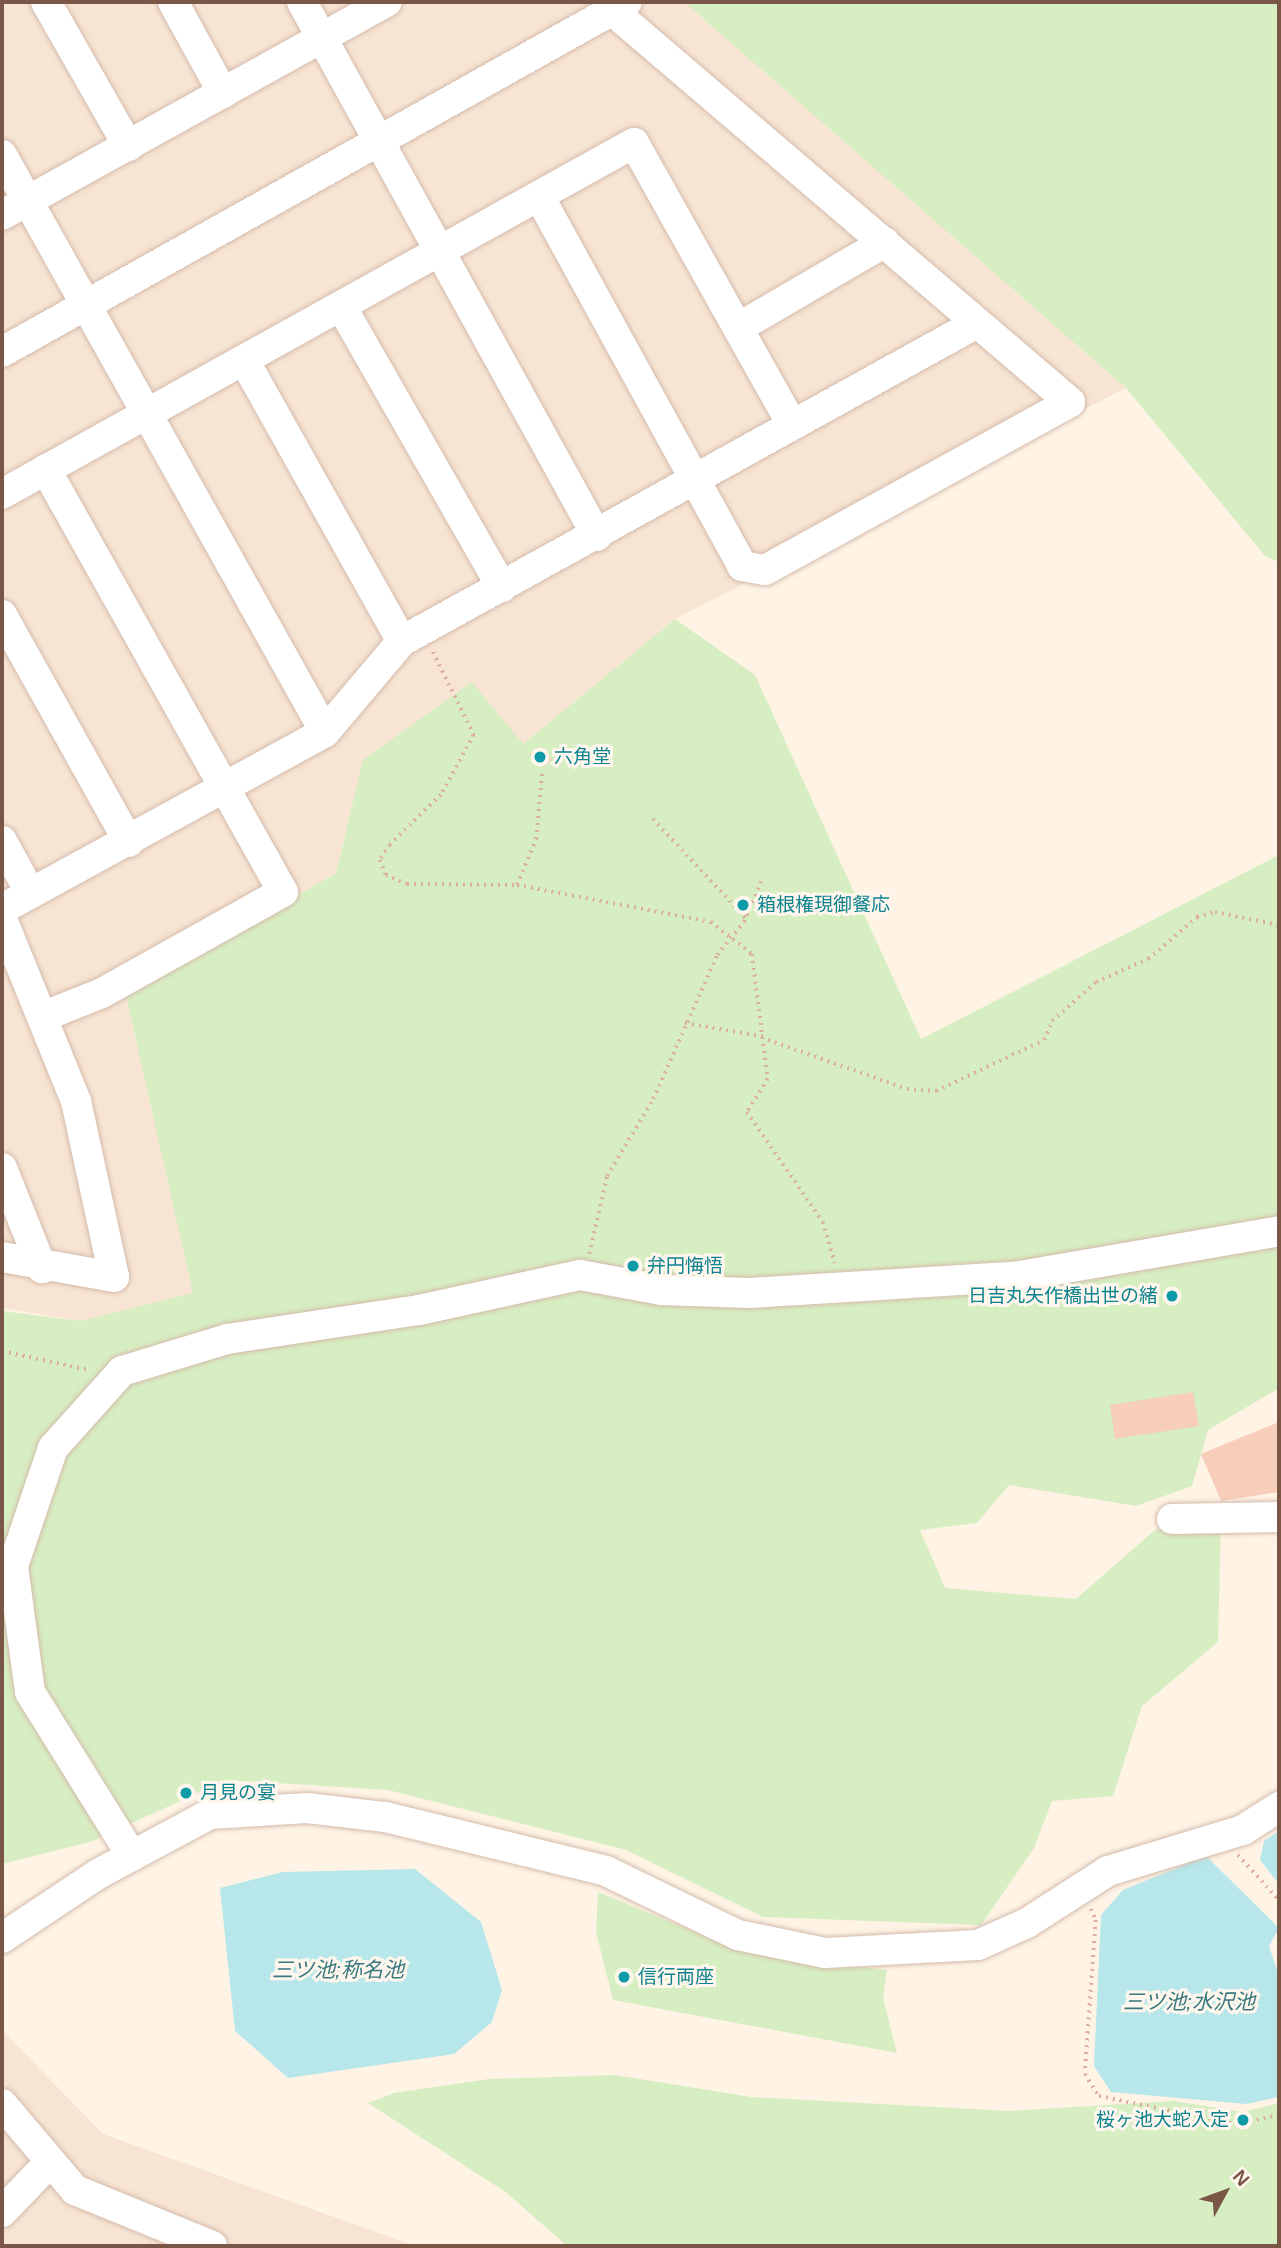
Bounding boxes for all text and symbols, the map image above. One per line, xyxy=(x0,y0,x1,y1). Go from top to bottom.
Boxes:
place label: 六角堂 xyxy=(554,746,611,768)
marker: 六角堂 xyxy=(532,749,548,765)
place label: 箱根権現御餐応 xyxy=(757,894,890,916)
marker: 箱根権現御餐応 xyxy=(735,897,751,913)
place label: 弁円悔悟 xyxy=(647,1255,723,1277)
marker: 弁円悔悟 xyxy=(625,1258,641,1274)
place label: 日吉丸矢作橋出世の緒 xyxy=(968,1285,1158,1307)
marker: 日吉丸矢作橋出世の緒 xyxy=(1164,1288,1180,1304)
place label: 月見の宴 xyxy=(200,1782,276,1804)
marker: 月見の宴 xyxy=(178,1785,194,1801)
water label: 三ツ池;称名池 xyxy=(272,1957,404,1983)
place label: 信行両座 xyxy=(638,1966,714,1988)
marker: 信行両座 xyxy=(616,1969,632,1985)
water label: 三ツ池;水沢池 xyxy=(1123,1989,1255,2015)
place label: 桜ヶ池大蛇入定 xyxy=(1096,2109,1229,2131)
marker: 桜ヶ池大蛇入定 xyxy=(1235,2112,1251,2128)
north arrow xyxy=(1190,2157,1260,2227)
text: N xyxy=(1229,2166,1254,2190)

